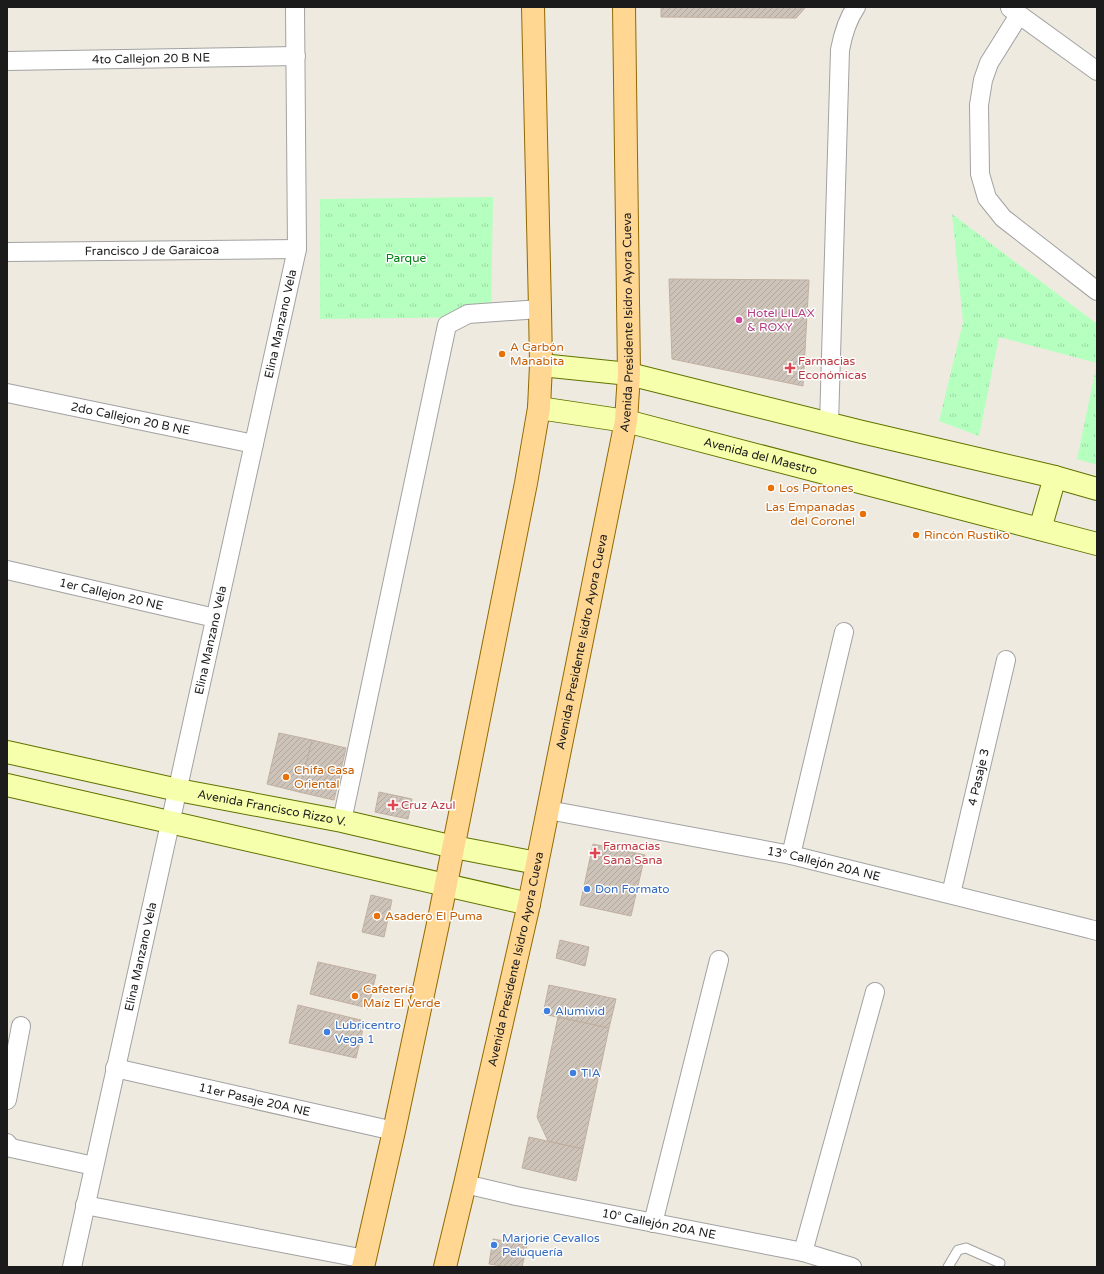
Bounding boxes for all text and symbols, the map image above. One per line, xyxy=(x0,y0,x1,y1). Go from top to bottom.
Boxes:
street label: 4to Callejon 20 B NE xyxy=(92,50,211,67)
street label: Avenida Presidente Isidro Ayora Cueva xyxy=(617,212,636,433)
street label: Francisco J de Garaicoa xyxy=(85,243,219,258)
park label: Parque xyxy=(386,251,426,265)
street label: Elina Manzano Vela xyxy=(262,268,299,380)
place label: Hotel LILAX & ROXY xyxy=(747,306,815,334)
marker: Hotel LILAX & ROXY xyxy=(734,315,744,325)
place label: A Carbón Manabita xyxy=(510,340,564,368)
marker: A Carbón Manabita xyxy=(497,349,507,359)
place label: Farmacias Económicas xyxy=(798,354,867,382)
marker: Farmacias Económicas xyxy=(785,363,795,373)
street label: 2do Callejon 20 B NE xyxy=(70,399,191,438)
street label: Avenida del Maestro xyxy=(702,435,819,478)
place label: Los Portones xyxy=(779,481,854,495)
marker: Los Portones xyxy=(766,483,776,493)
place label: Las Empanadas del Coronel xyxy=(765,500,855,528)
marker: Las Empanadas del Coronel xyxy=(858,509,868,519)
place label: Rincón Rustiko xyxy=(924,528,1010,542)
marker: Rincón Rustiko xyxy=(911,530,921,540)
street label: Avenida Presidente Isidro Ayora Cueva xyxy=(553,533,610,751)
street label: 1er Callejon 20 NE xyxy=(58,575,165,613)
street label: Elina Manzano Vela xyxy=(192,584,229,696)
street label: 4 Pasaje 3 xyxy=(965,747,992,807)
place label: Chifa Casa Oriental xyxy=(294,763,354,791)
marker: Chifa Casa Oriental xyxy=(281,772,291,782)
street label: Avenida Francisco Rizzo V. xyxy=(196,787,348,829)
place label: Cruz Azul xyxy=(401,798,455,812)
marker: Cruz Azul xyxy=(388,800,398,810)
place label: Farmacias Sana Sana xyxy=(603,839,663,867)
street label: 13° Callejón 20A NE xyxy=(766,844,882,884)
marker: Farmacias Sana Sana xyxy=(590,848,600,858)
street label: Avenida Presidente Isidro Ayora Cueva xyxy=(485,850,546,1068)
place label: Don Formato xyxy=(595,882,670,896)
marker: Don Formato xyxy=(582,884,592,894)
street label: Elina Manzano Vela xyxy=(122,901,159,1012)
place label: Asadero El Puma xyxy=(385,909,482,923)
marker: Asadero El Puma xyxy=(372,911,382,921)
place label: Cafetería Maíz El Verde xyxy=(363,982,441,1010)
marker: Cafetería Maíz El Verde xyxy=(350,991,360,1001)
place label: Alumivid xyxy=(555,1004,605,1018)
marker: Alumivid xyxy=(542,1006,552,1016)
place label: Lubricentro Vega 1 xyxy=(335,1018,401,1046)
marker: Lubricentro Vega 1 xyxy=(322,1027,332,1037)
place label: TIA xyxy=(581,1066,601,1080)
marker: TIA xyxy=(568,1068,578,1078)
street label: 11er Pasaje 20A NE xyxy=(197,1080,312,1119)
street label: 10° Callejón 20A NE xyxy=(601,1206,717,1242)
place label: Marjorie Cevallos Peluquería xyxy=(502,1231,600,1259)
marker: Marjorie Cevallos Peluquería xyxy=(489,1240,499,1250)

